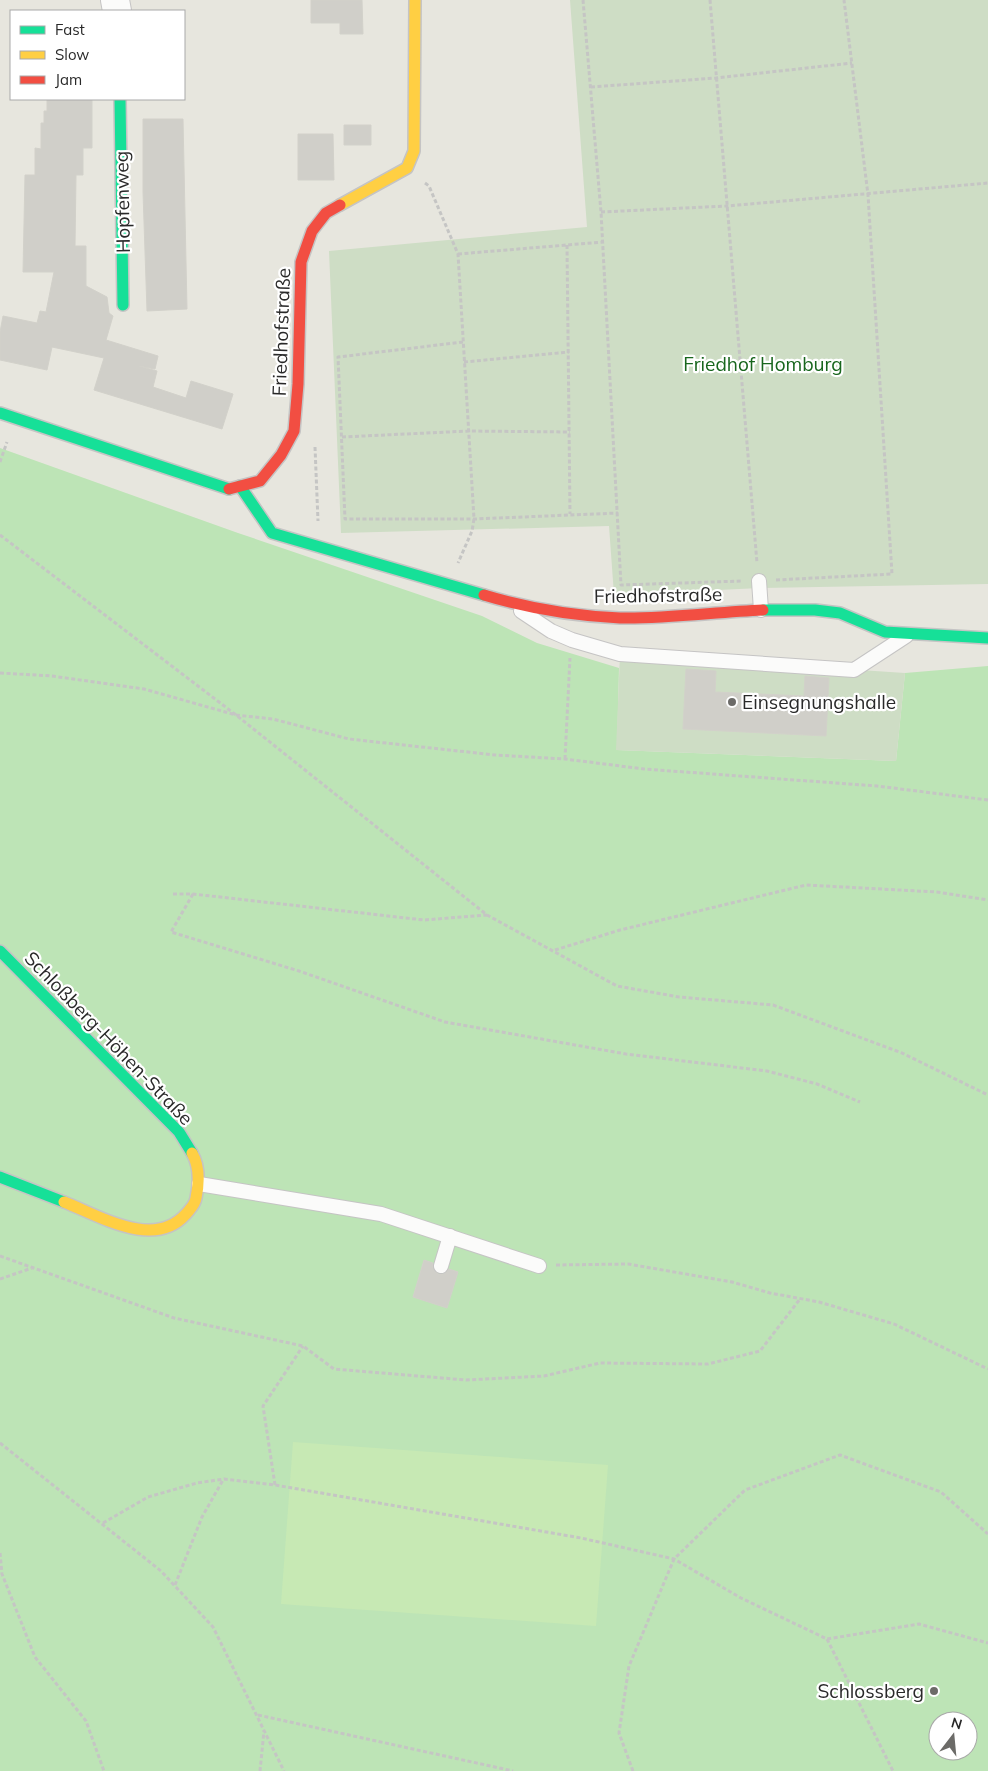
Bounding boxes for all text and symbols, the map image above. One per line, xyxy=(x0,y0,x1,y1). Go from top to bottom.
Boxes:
legend xyxy=(10,10,185,100)
text: Fast xyxy=(55,20,85,39)
text: Slow xyxy=(55,45,89,64)
text: Jam xyxy=(55,70,82,89)
street label: Hopfenweg xyxy=(109,151,135,253)
street label: Friedhofstraße xyxy=(267,267,295,397)
park label: Friedhof Homburg xyxy=(683,352,843,376)
street label: Friedhofstraße xyxy=(594,582,722,608)
place label: Einsegnungshalle xyxy=(742,690,896,714)
marker: Einsegnungshalle xyxy=(726,696,738,708)
street label: Schloßberg-Höhen-Straße xyxy=(20,946,198,1130)
place label: Schlossberg xyxy=(817,1679,924,1703)
marker: Schlossberg xyxy=(928,1685,940,1697)
north arrow xyxy=(928,1711,978,1761)
text: N xyxy=(949,1713,964,1734)

